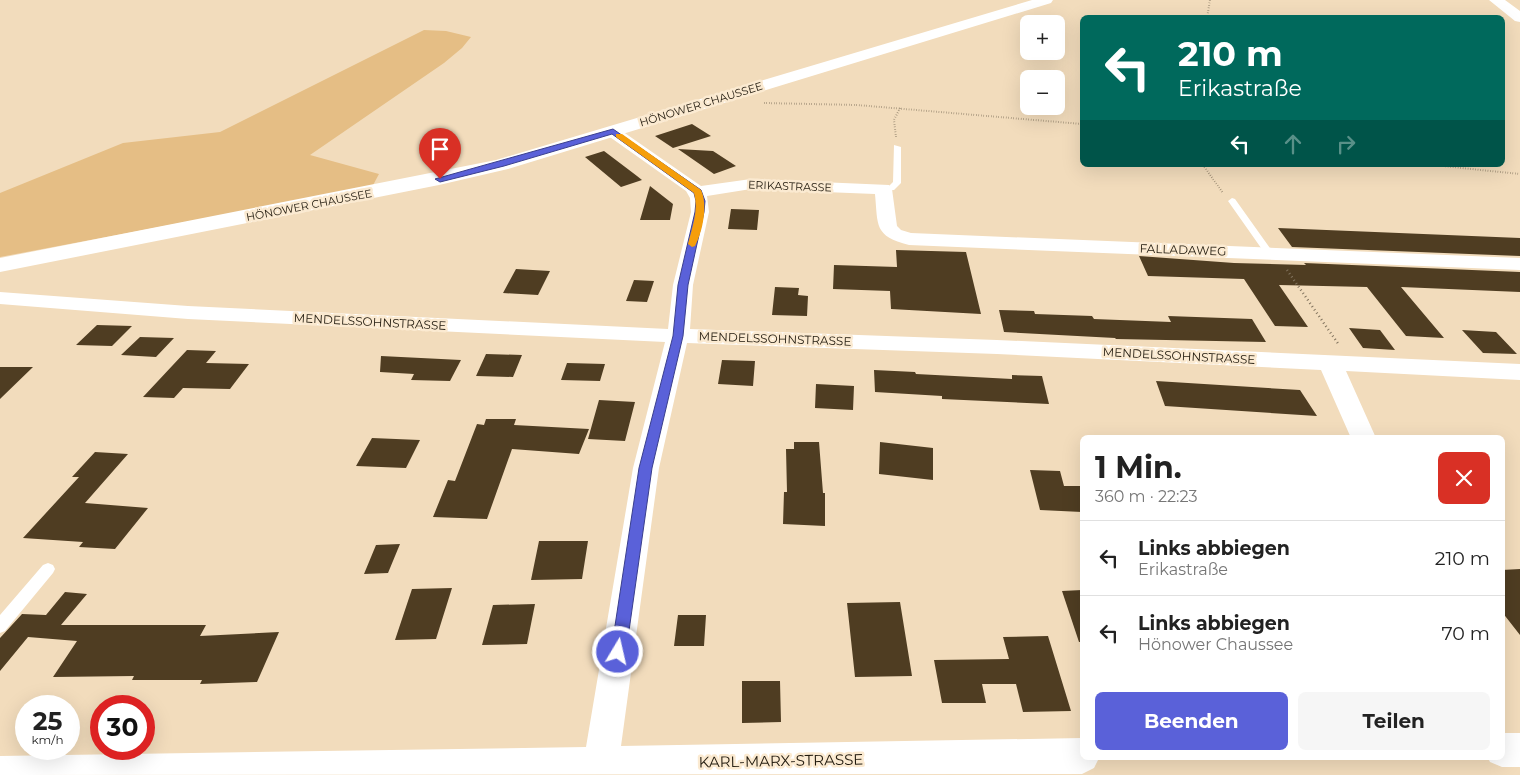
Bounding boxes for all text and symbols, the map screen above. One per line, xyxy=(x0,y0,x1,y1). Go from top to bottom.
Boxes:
map controls xyxy=(1020,15,1065,115)
button: + xyxy=(1020,15,1065,60)
text: 210 m xyxy=(1178,32,1283,75)
icon: left xyxy=(1095,35,1160,100)
button: − xyxy=(1020,70,1065,115)
text: Erikastraße xyxy=(1178,75,1302,102)
street label: HÖNOWER CHAUSSEE xyxy=(638,79,764,129)
pin xyxy=(419,128,461,179)
icon: left xyxy=(1226,130,1254,158)
icon: ahead xyxy=(1279,130,1307,158)
icon: right xyxy=(1332,130,1360,158)
icon: arrive xyxy=(426,135,454,163)
street label: ERIKASTRASSE xyxy=(748,178,832,194)
street label: HÖNOWER CHAUSSEE xyxy=(245,186,373,224)
street label: FALLADAWEG xyxy=(1139,240,1227,259)
street label: MENDELSSOHNSTRASSE xyxy=(293,310,447,333)
street label: MENDELSSOHNSTRASSE xyxy=(698,328,852,349)
street label: MENDELSSOHNSTRASSE xyxy=(1102,344,1256,367)
text: 1 Min. xyxy=(1095,449,1182,486)
button: close xyxy=(1438,452,1490,504)
text: 360 m · 22:23 xyxy=(1095,487,1198,506)
text: Links abbiegen xyxy=(1138,537,1290,560)
icon: left xyxy=(1095,544,1123,572)
text: 210 m xyxy=(1435,547,1490,570)
text: Erikastraße xyxy=(1138,560,1228,579)
text: Links abbiegen xyxy=(1138,612,1290,635)
icon: left xyxy=(1095,619,1123,647)
text: 70 m xyxy=(1441,622,1490,645)
position arrow xyxy=(591,625,643,677)
text: Hönower Chaussee xyxy=(1138,635,1293,654)
button: Beenden xyxy=(1095,692,1288,750)
button: Teilen xyxy=(1298,692,1490,750)
speed limit sign: 30 xyxy=(90,695,155,760)
text: 25 xyxy=(33,706,62,736)
text: km/h xyxy=(31,732,64,747)
street label: KARL-MARX-STRASSE xyxy=(698,750,863,771)

